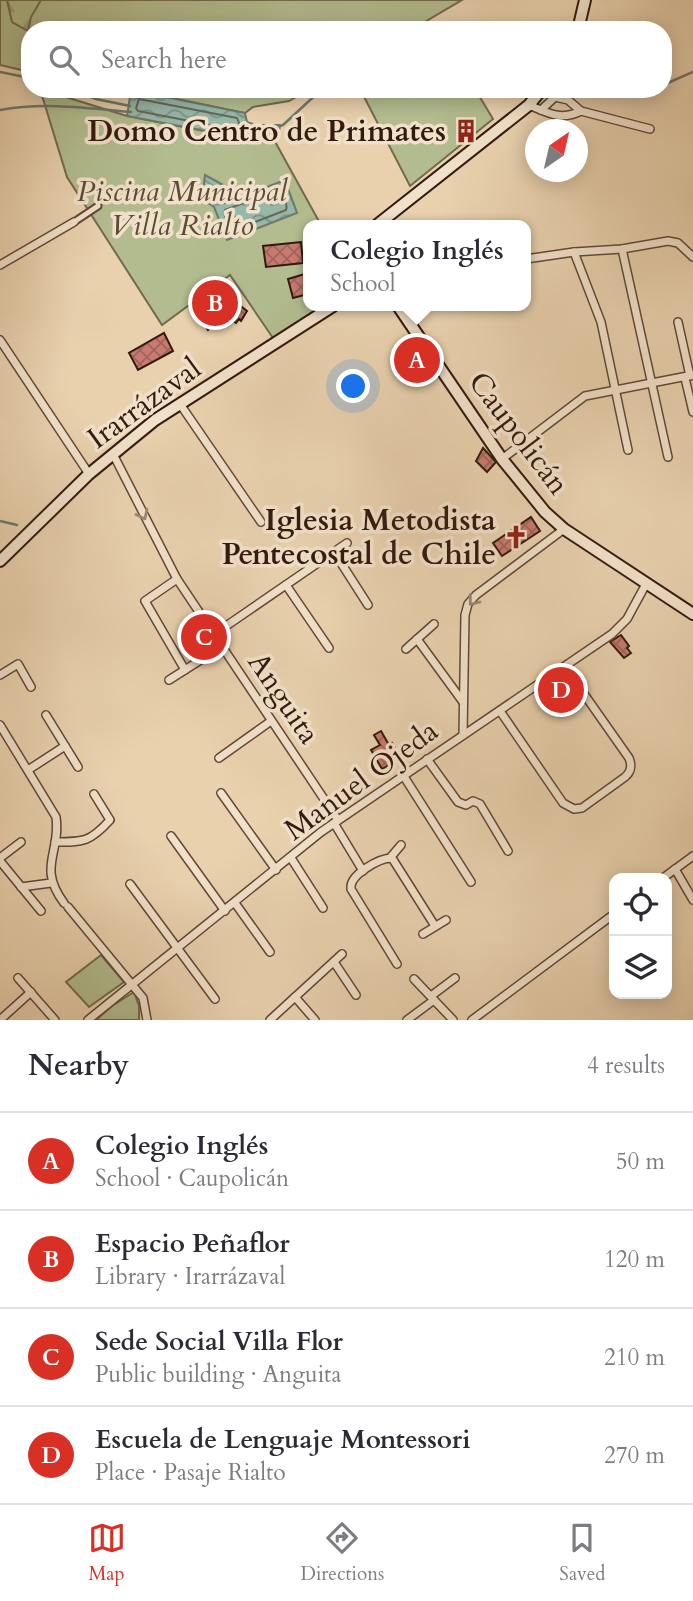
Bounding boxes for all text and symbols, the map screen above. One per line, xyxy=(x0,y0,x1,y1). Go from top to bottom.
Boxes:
search box xyxy=(21,21,672,98)
icon: search xyxy=(45,41,83,79)
text: Search here xyxy=(101,42,227,77)
place label: Domo Centro de Primates xyxy=(87,111,446,152)
building icon: Domo Centro de Primates xyxy=(452,117,480,145)
north arrow xyxy=(525,119,588,182)
park label: Piscina Municipal Villa Rialto xyxy=(77,171,288,246)
popup xyxy=(303,220,531,311)
text: Colegio Inglés xyxy=(330,233,504,268)
text: School xyxy=(330,268,396,299)
pin: B xyxy=(192,277,238,329)
pin: A xyxy=(394,334,440,386)
street label: Irarrázaval xyxy=(79,348,210,459)
street label: Caupolicán xyxy=(459,363,578,503)
your location xyxy=(336,369,370,403)
place label: Iglesia Metodista Pentecostal de Chile xyxy=(222,500,496,575)
one-way arrow xyxy=(135,508,149,520)
church icon: Iglesia Metodista Pentecostal de Chile xyxy=(502,523,530,551)
one-way arrow xyxy=(469,593,481,606)
pin: C xyxy=(181,611,227,663)
street label: Anguita xyxy=(238,644,329,752)
pin: D xyxy=(538,664,584,716)
street label: Manuel Ojeda xyxy=(276,711,447,850)
map controls xyxy=(609,873,672,999)
button: locate xyxy=(609,873,672,936)
button: layers xyxy=(609,936,672,999)
text: Nearby xyxy=(28,1045,129,1086)
text: 4 results xyxy=(587,1050,665,1081)
text: Colegio Inglés xyxy=(95,1128,268,1163)
text: A xyxy=(42,1146,60,1177)
text: 50 m xyxy=(616,1146,665,1177)
text: School · Caupolicán xyxy=(95,1163,289,1194)
text: Espacio Peñaflor xyxy=(95,1226,290,1261)
text: B xyxy=(43,1244,59,1275)
text: 120 m xyxy=(604,1244,665,1275)
text: Library · Irarrázaval xyxy=(95,1261,285,1292)
text: Sede Social Villa Flor xyxy=(95,1324,343,1359)
text: C xyxy=(42,1342,60,1373)
text: 210 m xyxy=(604,1342,665,1373)
text: Public building · Anguita xyxy=(95,1359,341,1390)
text: Escuela de Lenguaje Montessori xyxy=(95,1422,471,1457)
text: D xyxy=(41,1440,61,1471)
text: 270 m xyxy=(604,1440,665,1471)
text: Place · Pasaje Rialto xyxy=(95,1457,286,1488)
tab: Map xyxy=(88,1519,126,1587)
tab: Directions xyxy=(301,1519,384,1587)
tab: Saved xyxy=(559,1519,605,1587)

